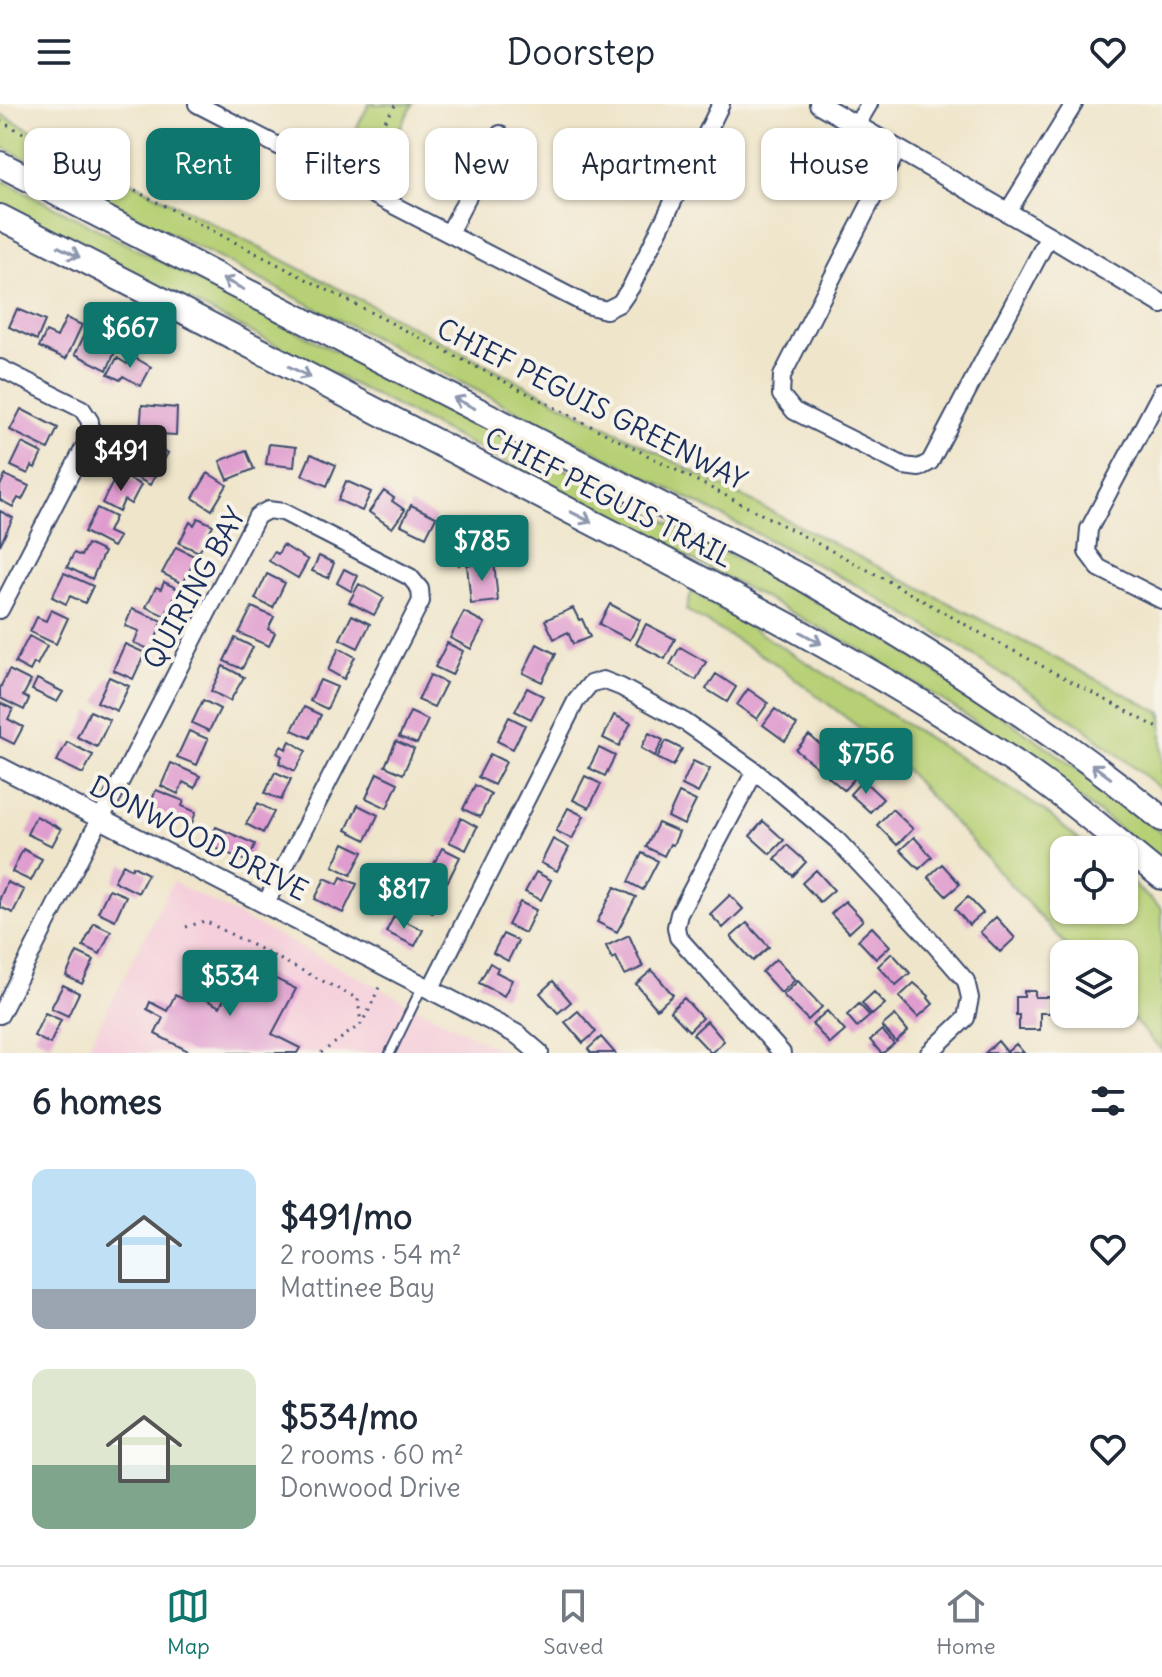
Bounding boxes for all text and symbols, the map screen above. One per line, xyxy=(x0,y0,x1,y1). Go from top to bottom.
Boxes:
icon: menu xyxy=(32,30,76,74)
text: Doorstep xyxy=(507,30,655,75)
icon: heart xyxy=(1086,30,1130,74)
chip: Buy xyxy=(24,128,130,200)
chip: Rent xyxy=(146,128,260,200)
chip: Filters xyxy=(276,128,409,200)
chip: New xyxy=(425,128,537,200)
chip: Apartment xyxy=(553,128,745,200)
chip: House xyxy=(761,128,897,200)
one-way arrow xyxy=(57,245,81,261)
one-way arrow xyxy=(222,276,246,292)
pin: $667 xyxy=(83,302,177,370)
street label: CHIEF PEGUIS GREENWAY xyxy=(431,310,753,498)
text: $667 xyxy=(101,311,159,344)
one-way arrow xyxy=(288,364,312,380)
one-way arrow xyxy=(453,395,477,410)
street label: CHIEF PEGUIS TRAIL xyxy=(479,419,739,575)
pin: $491 xyxy=(74,425,168,493)
text: $491 xyxy=(94,434,148,467)
street label: QUIRING BAY xyxy=(135,500,253,675)
one-way arrow xyxy=(569,509,593,525)
pin: $785 xyxy=(435,515,529,583)
text: $785 xyxy=(453,524,511,557)
one-way arrow xyxy=(799,631,822,647)
pin: $756 xyxy=(819,728,913,796)
text: $756 xyxy=(837,737,895,770)
one-way arrow xyxy=(1090,762,1112,779)
street label: DONWOOD DRIVE xyxy=(84,767,314,909)
map controls xyxy=(1050,836,1138,1028)
button: locate xyxy=(1050,836,1138,924)
pin: $817 xyxy=(357,863,451,931)
text: $817 xyxy=(378,872,430,905)
button: layers xyxy=(1050,940,1138,1028)
pin: $534 xyxy=(183,950,277,1018)
text: $534 xyxy=(200,959,260,992)
icon: filters xyxy=(1086,1079,1130,1123)
text: 6 homes xyxy=(32,1080,162,1123)
text: $491/mo xyxy=(280,1195,412,1238)
icon: home xyxy=(96,1201,192,1297)
icon: heart xyxy=(1086,1227,1130,1271)
text: 2 rooms · 54 m² xyxy=(280,1238,462,1271)
text: Mattinee Bay xyxy=(280,1271,435,1304)
text: $534/mo xyxy=(280,1395,418,1438)
icon: home xyxy=(96,1401,192,1497)
icon: heart xyxy=(1086,1427,1130,1471)
text: 2 rooms · 60 m² xyxy=(280,1438,464,1471)
text: Donwood Drive xyxy=(280,1471,461,1504)
tab: Map xyxy=(166,1584,210,1660)
tab: Saved xyxy=(543,1584,603,1660)
tab: Home xyxy=(936,1584,996,1660)

